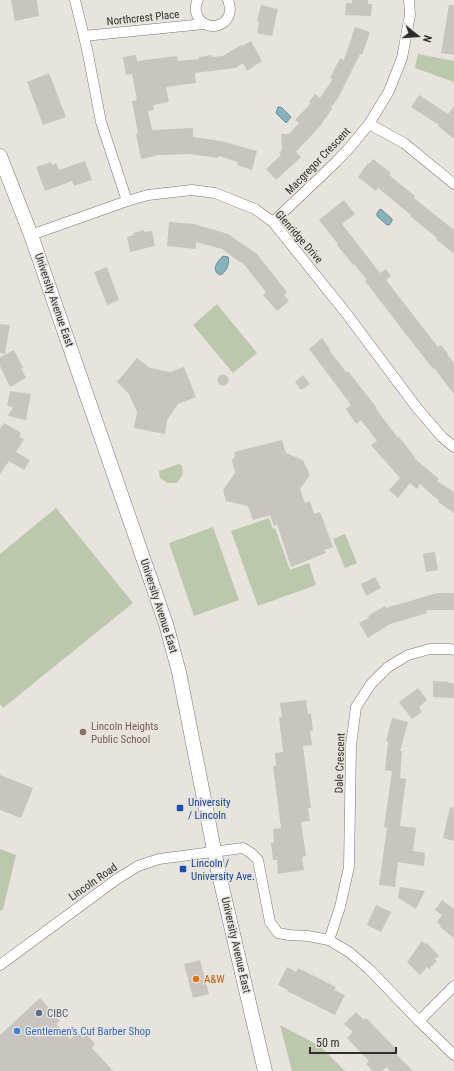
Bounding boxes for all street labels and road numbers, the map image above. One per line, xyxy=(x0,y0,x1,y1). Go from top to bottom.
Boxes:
street label: Northcrest Place xyxy=(106,8,180,28)
street label: Macgregor Crescent xyxy=(283,125,353,197)
street label: Glenridge Drive xyxy=(272,208,326,266)
street label: University Avenue East xyxy=(32,251,76,349)
street label: University Avenue East xyxy=(138,557,180,655)
street label: Dale Crescent xyxy=(332,733,348,793)
street label: Lincoln Road xyxy=(66,861,120,903)
street label: University Avenue East xyxy=(219,896,253,994)

